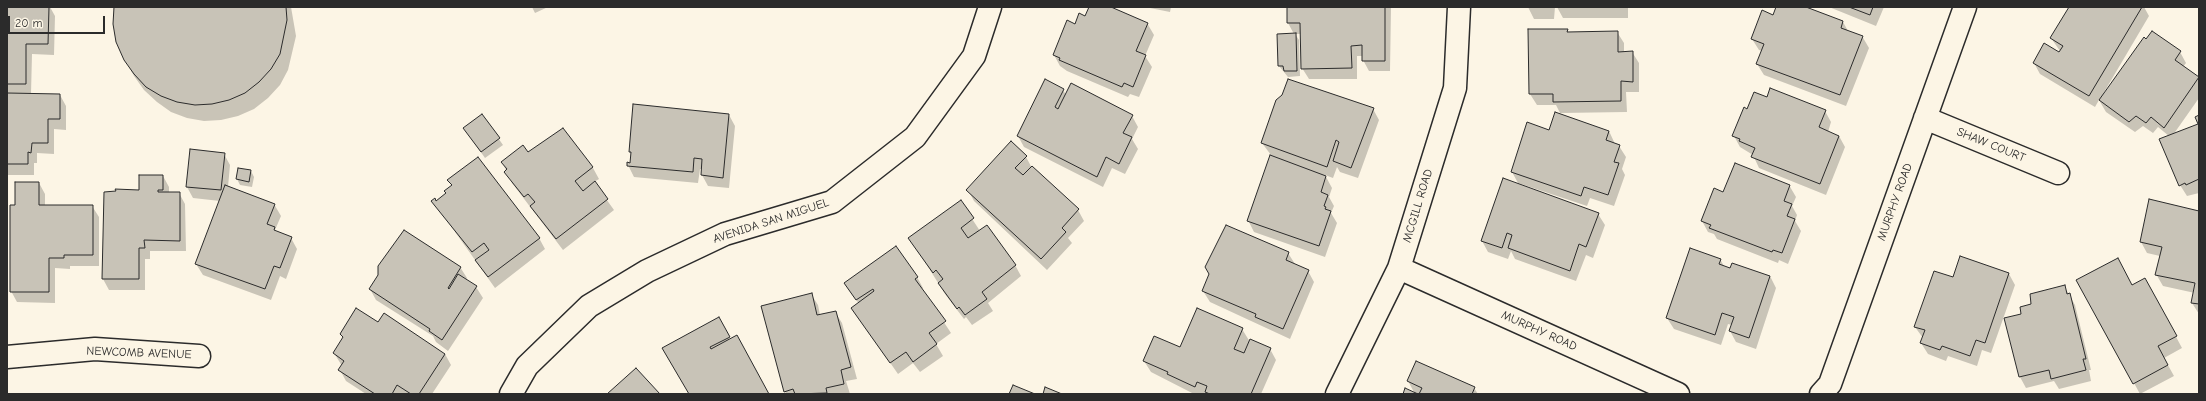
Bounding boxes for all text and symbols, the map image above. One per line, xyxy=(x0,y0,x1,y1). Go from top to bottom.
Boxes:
scale bar xyxy=(10,8,107,34)
text: 20 m xyxy=(15,16,43,30)
street label: SHAW COURT xyxy=(1954,125,2028,165)
street label: MURPHY ROAD xyxy=(1874,161,1916,243)
street label: MCGILL ROAD xyxy=(1400,168,1436,244)
street label: AVENIDA SAN MIGUEL xyxy=(711,195,831,247)
street label: MURPHY ROAD xyxy=(1499,308,1579,354)
street label: NEWCOMB AVENUE xyxy=(86,344,192,362)

